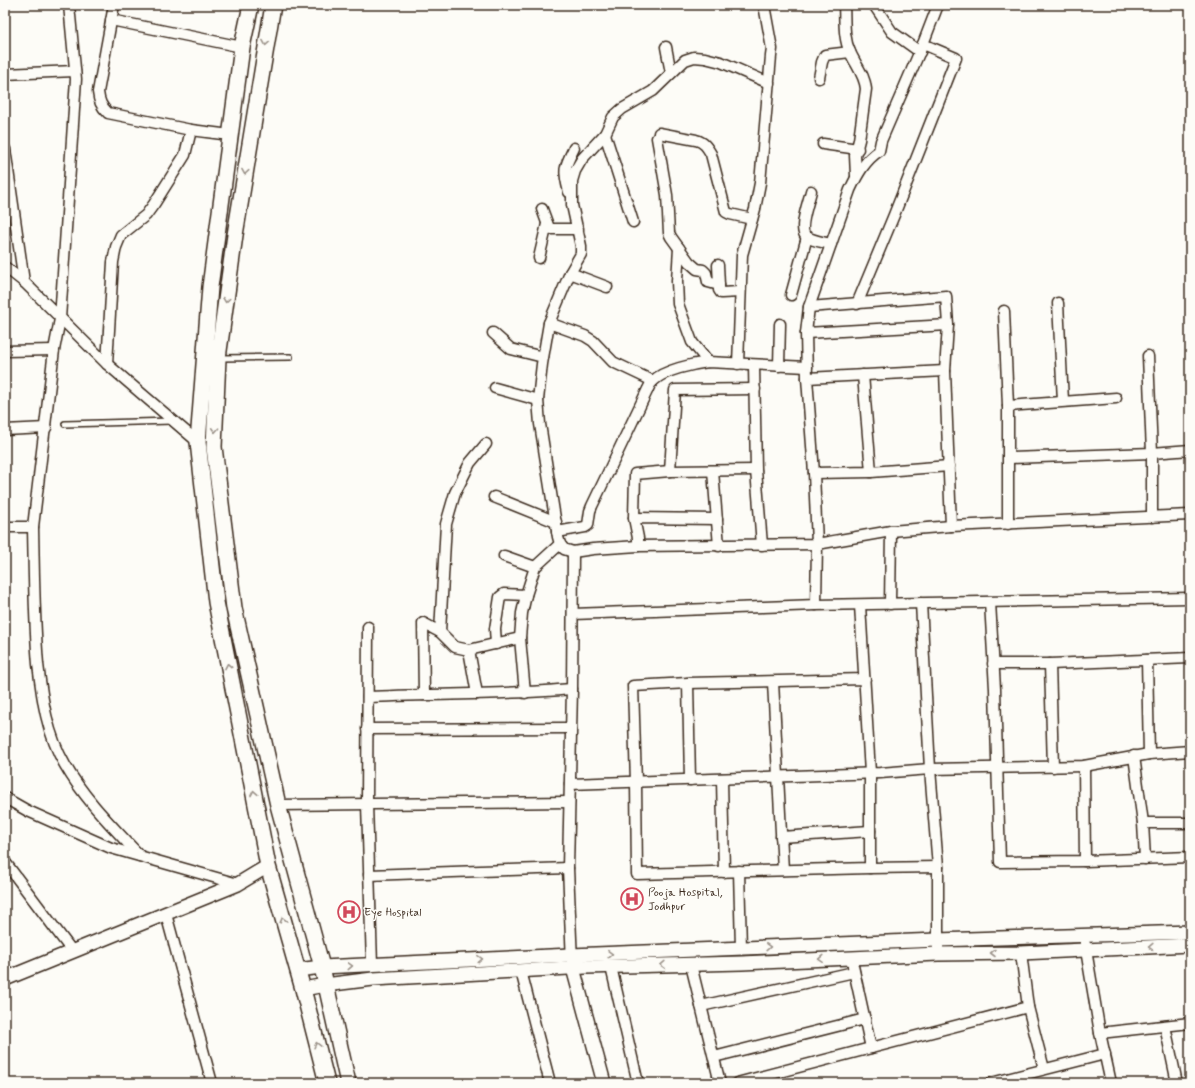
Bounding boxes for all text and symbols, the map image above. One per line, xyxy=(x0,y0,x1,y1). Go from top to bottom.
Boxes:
one-way arrow xyxy=(262,40,271,47)
one-way arrow xyxy=(241,169,250,175)
one-way arrow xyxy=(222,297,231,303)
one-way arrow xyxy=(211,427,219,433)
one-way arrow xyxy=(225,663,233,669)
one-way arrow xyxy=(250,790,258,796)
place label: Pooja Hospital, Jodhpur xyxy=(648,885,723,915)
hospital icon: Pooja Hospital, Jodhpur xyxy=(619,886,645,912)
hospital icon: Eye Hospital xyxy=(336,899,362,925)
place label: Eye Hospital xyxy=(364,905,421,921)
one-way arrow xyxy=(279,917,288,924)
one-way arrow xyxy=(765,943,771,951)
one-way arrow xyxy=(1148,943,1154,951)
one-way arrow xyxy=(607,949,613,958)
one-way arrow xyxy=(990,949,996,957)
one-way arrow xyxy=(477,955,483,964)
one-way arrow xyxy=(818,955,824,964)
one-way arrow xyxy=(347,961,353,970)
one-way arrow xyxy=(660,961,666,970)
one-way arrow xyxy=(314,1042,322,1048)

